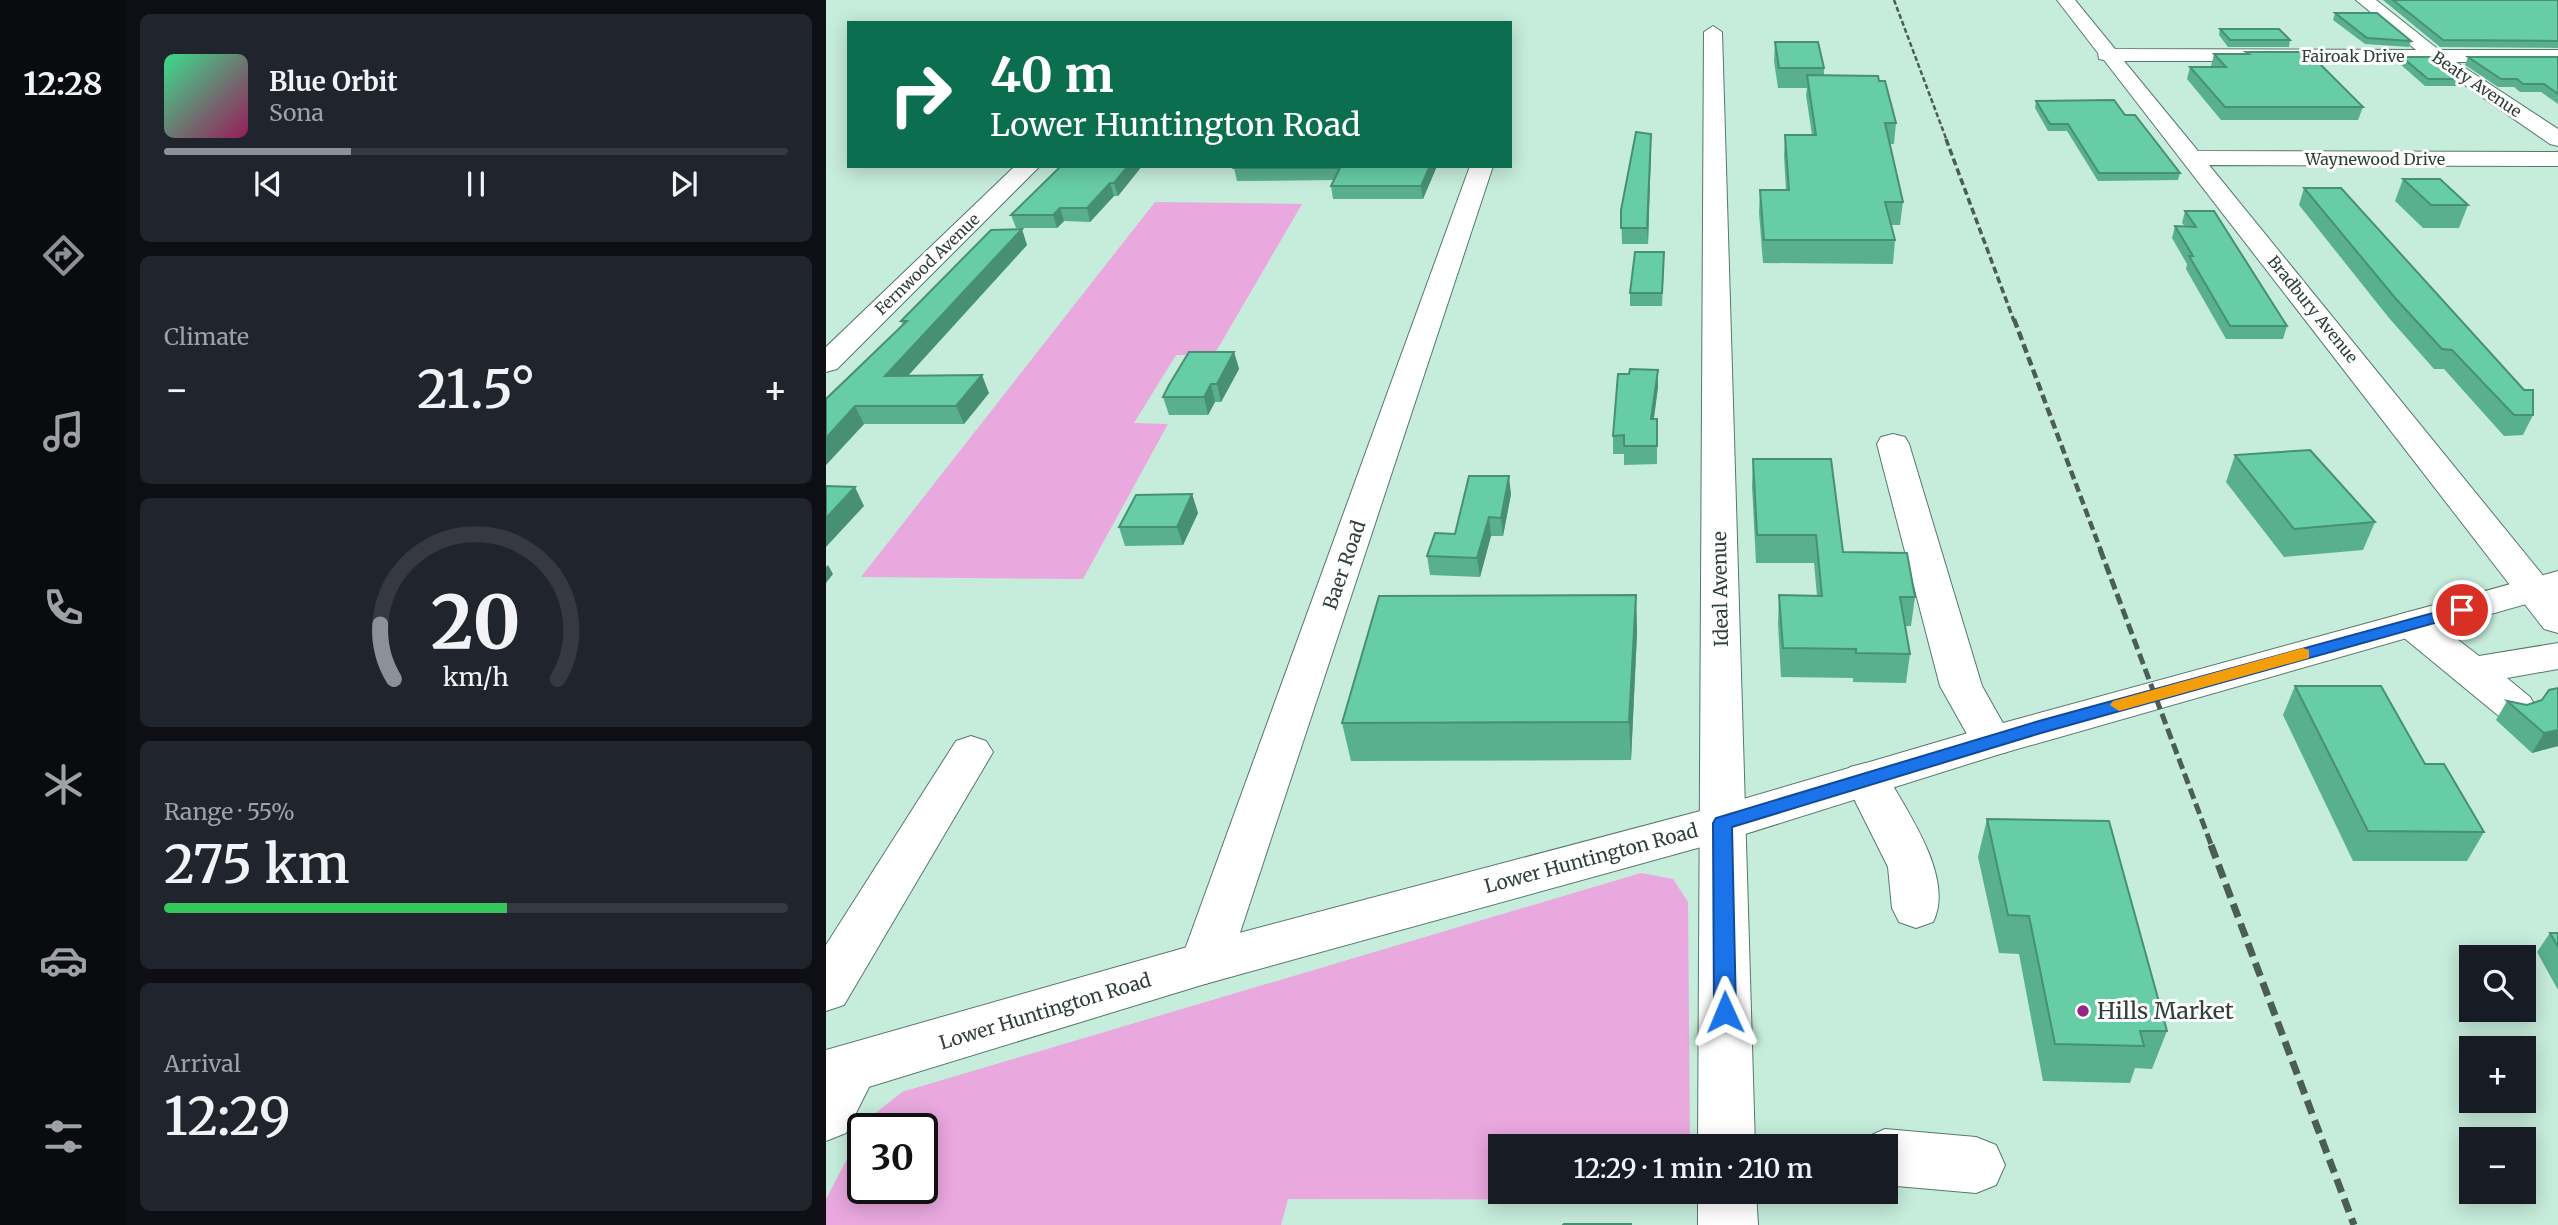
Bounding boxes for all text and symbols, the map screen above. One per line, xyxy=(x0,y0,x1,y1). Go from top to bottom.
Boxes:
text: 40 m xyxy=(990,44,1114,105)
street label: Fairoak Drive xyxy=(2301,46,2405,66)
street label: Beaty Avenue xyxy=(2428,47,2526,121)
icon: right xyxy=(875,49,966,140)
text: 12:28 xyxy=(23,64,103,104)
text: Blue Orbit xyxy=(269,65,398,98)
text: Sona xyxy=(269,98,324,127)
text: Lower Huntington Road xyxy=(990,105,1361,145)
street label: Waynewood Drive xyxy=(2304,149,2445,169)
icon: previous xyxy=(249,165,287,203)
icon: pause xyxy=(457,165,495,203)
icon: next xyxy=(665,165,703,203)
street label: Fernwood Avenue xyxy=(871,209,983,319)
icon: directions xyxy=(39,231,88,280)
street label: Bradbury Avenue xyxy=(2264,251,2362,367)
text: Climate xyxy=(164,322,249,351)
text: 21.5° xyxy=(417,357,535,422)
text: − xyxy=(164,366,189,413)
text: + xyxy=(763,366,788,413)
icon: music xyxy=(39,407,88,456)
street label: Baer Road xyxy=(1318,517,1370,613)
street label: Ideal Avenue xyxy=(1707,531,1733,647)
text: 20 xyxy=(431,577,521,669)
pin xyxy=(2432,580,2492,640)
icon: phone xyxy=(39,583,88,632)
icon: arrive xyxy=(2443,591,2481,629)
text: km/h xyxy=(443,660,509,692)
icon: climate xyxy=(39,760,88,809)
text: Range · 55% xyxy=(164,797,295,826)
street label: Lower Huntington Road xyxy=(1482,818,1700,898)
text: 275 km xyxy=(164,832,350,897)
icon: car xyxy=(39,936,88,985)
map controls xyxy=(2459,945,2536,1204)
button: search xyxy=(2459,945,2536,1022)
street label: Lower Huntington Road xyxy=(936,967,1154,1055)
position arrow xyxy=(1688,975,1762,1049)
place label: Hills Market xyxy=(2097,996,2234,1025)
marker: Hills Market xyxy=(2075,1003,2091,1019)
button: + xyxy=(2459,1036,2536,1113)
text: Arrival xyxy=(164,1049,241,1078)
text: 12:29 xyxy=(164,1084,291,1149)
icon: filters xyxy=(39,1112,88,1161)
speed limit sign: 30 xyxy=(847,1113,938,1204)
button: − xyxy=(2459,1127,2536,1204)
text: 12:29 · 1 min · 210 m xyxy=(1573,1152,1813,1185)

